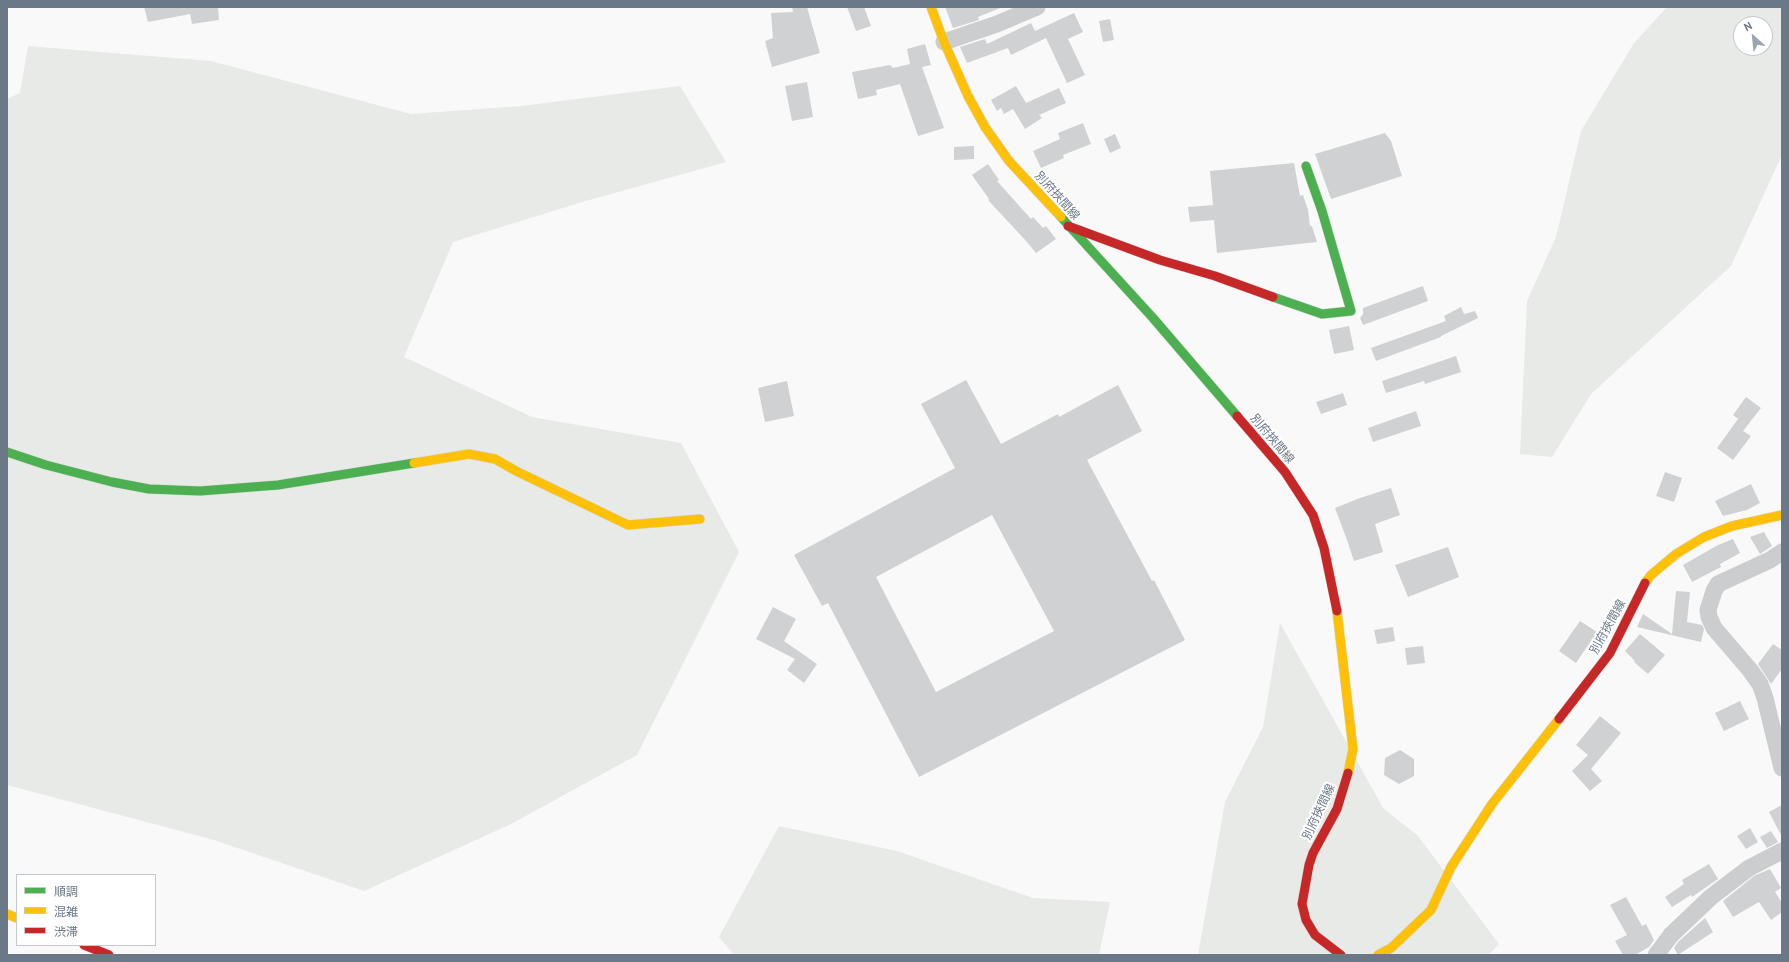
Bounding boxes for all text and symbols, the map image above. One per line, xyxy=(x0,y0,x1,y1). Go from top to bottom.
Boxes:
north arrow xyxy=(1733,16,1773,56)
text: N xyxy=(1742,18,1754,34)
street label: 別府挾間線 xyxy=(1032,169,1082,223)
street label: 別府挾間線 xyxy=(1247,411,1297,467)
street label: 別府挾間線 xyxy=(1587,597,1629,657)
street label: 別府挾間線 xyxy=(1300,782,1338,842)
legend xyxy=(16,874,156,946)
text: 順調 xyxy=(54,884,78,899)
text: 混雑 xyxy=(54,904,78,919)
text: 渋滞 xyxy=(54,924,78,939)

